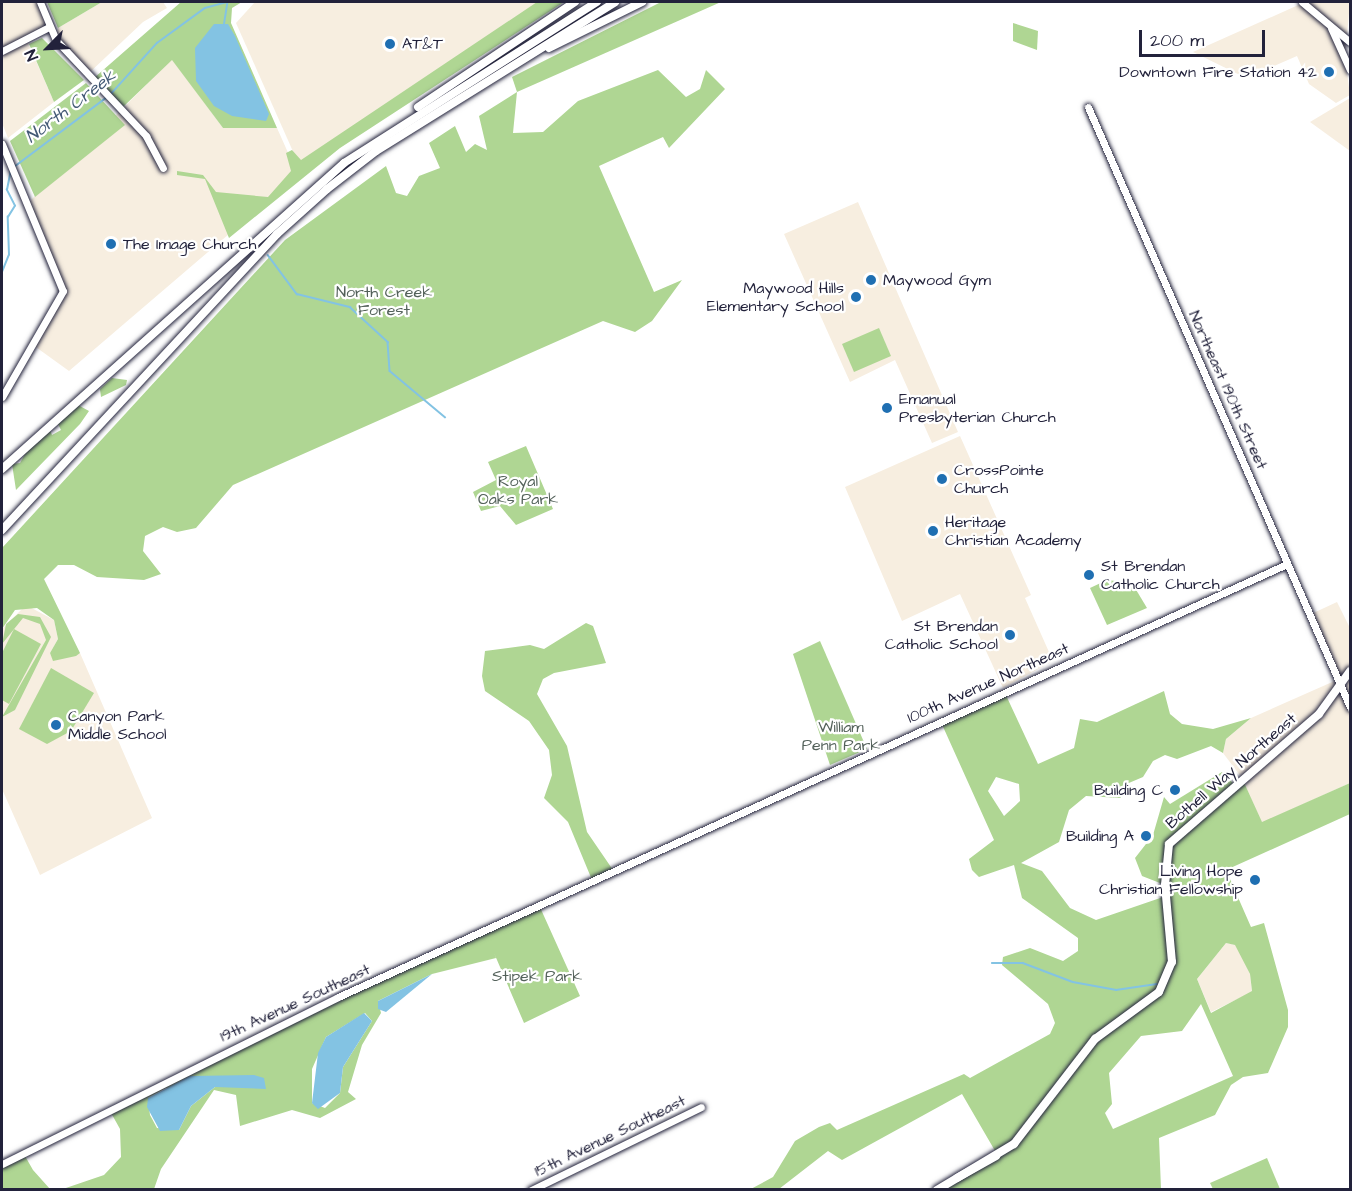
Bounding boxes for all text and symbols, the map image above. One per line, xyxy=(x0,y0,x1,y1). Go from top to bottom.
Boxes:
north arrow xyxy=(18,18,78,78)
scale bar xyxy=(1142,18,1268,56)
text: 200 m xyxy=(1150,28,1204,53)
place label: AT&T xyxy=(402,34,443,54)
marker: AT&T xyxy=(383,37,397,51)
text: N xyxy=(19,46,44,64)
place label: Downtown Fire Station 42 xyxy=(1119,62,1317,82)
marker: Downtown Fire Station 42 xyxy=(1322,65,1336,79)
water label: North Creek xyxy=(21,66,121,148)
place label: The Image Church xyxy=(123,234,257,254)
marker: The Image Church xyxy=(104,237,118,251)
place label: Maywood Gym xyxy=(883,270,991,290)
marker: Maywood Gym xyxy=(864,273,878,287)
place label: Maywood Hills Elementary School xyxy=(707,278,844,316)
park label: North Creek Forest xyxy=(336,282,432,320)
marker: Maywood Hills Elementary School xyxy=(849,290,863,304)
street label: Northeast 190th Street xyxy=(1184,308,1272,472)
place label: Emanual Presbyterian Church xyxy=(899,389,1056,427)
marker: Emanual Presbyterian Church xyxy=(880,401,894,415)
place label: CrossPointe Church xyxy=(954,460,1044,498)
park label: Royal Oaks Park xyxy=(478,471,558,509)
marker: CrossPointe Church xyxy=(935,472,949,486)
place label: Heritage Christian Academy xyxy=(945,512,1082,550)
marker: Heritage Christian Academy xyxy=(926,524,940,538)
place label: St Brendan Catholic Church xyxy=(1101,556,1220,594)
marker: St Brendan Catholic Church xyxy=(1082,568,1096,582)
place label: St Brendan Catholic School xyxy=(885,616,998,654)
marker: St Brendan Catholic School xyxy=(1003,628,1017,642)
street label: 100th Avenue Northeast xyxy=(904,639,1072,727)
place label: Canyon Park Middle School xyxy=(68,706,166,744)
street label: Bothell Way Northeast xyxy=(1162,709,1300,833)
park label: William Penn Park xyxy=(802,717,880,755)
marker: Canyon Park Middle School xyxy=(49,718,63,732)
place label: Building C xyxy=(1094,780,1163,800)
marker: Building C xyxy=(1168,783,1182,797)
place label: Building A xyxy=(1066,826,1134,846)
marker: Building A xyxy=(1139,829,1153,843)
place label: Living Hope Christian Fellowship xyxy=(1099,861,1243,899)
marker: Living Hope Christian Fellowship xyxy=(1248,873,1262,887)
street label: 19th Avenue Southeast xyxy=(217,960,373,1046)
park label: Stipek Park xyxy=(492,966,582,986)
street label: 15th Avenue Southeast xyxy=(531,1091,689,1181)

